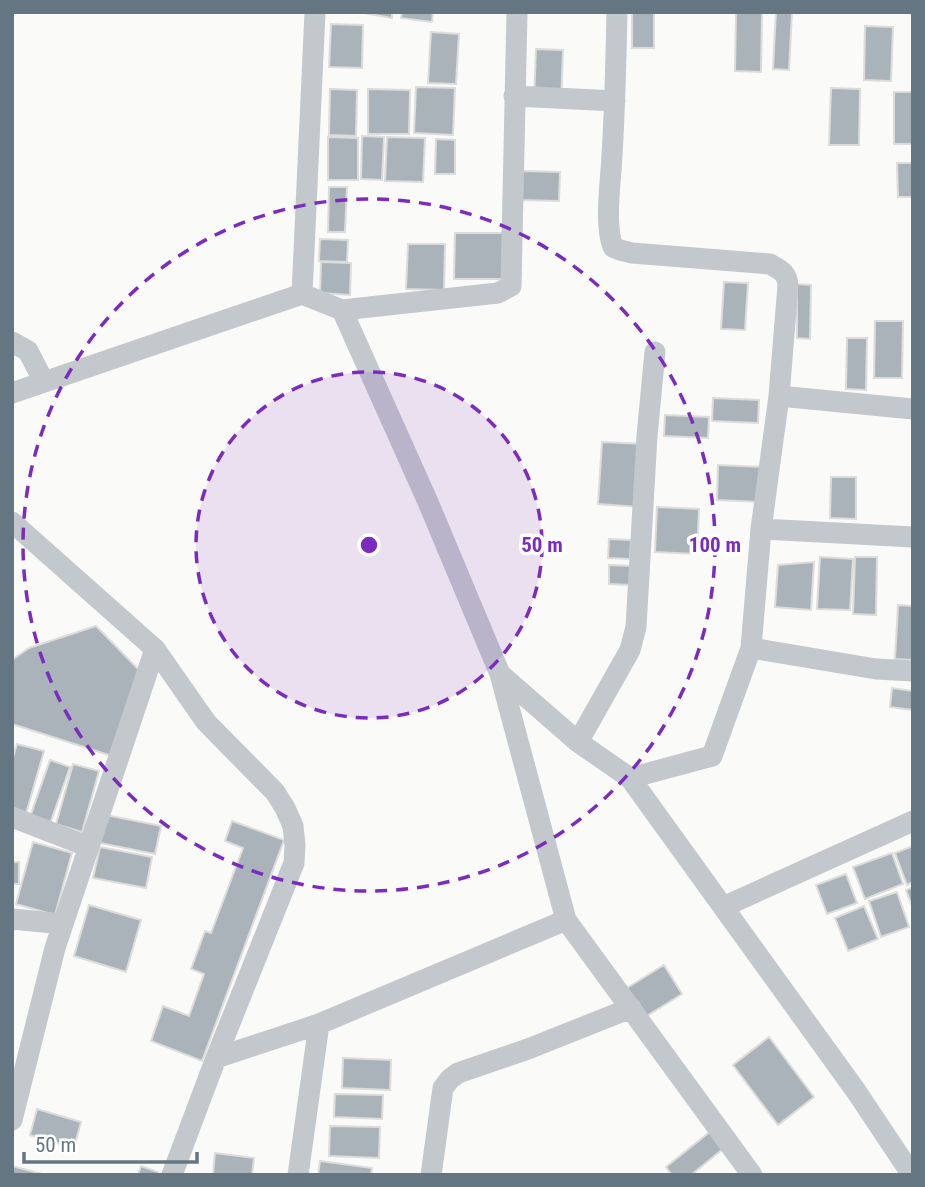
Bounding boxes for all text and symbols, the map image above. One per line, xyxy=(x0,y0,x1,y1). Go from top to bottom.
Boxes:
centre of rings xyxy=(357,533,381,557)
text: 50 m xyxy=(521,533,563,557)
text: 100 m xyxy=(689,533,741,557)
scale bar xyxy=(24,1120,198,1164)
text: 50 m xyxy=(35,1133,76,1157)

